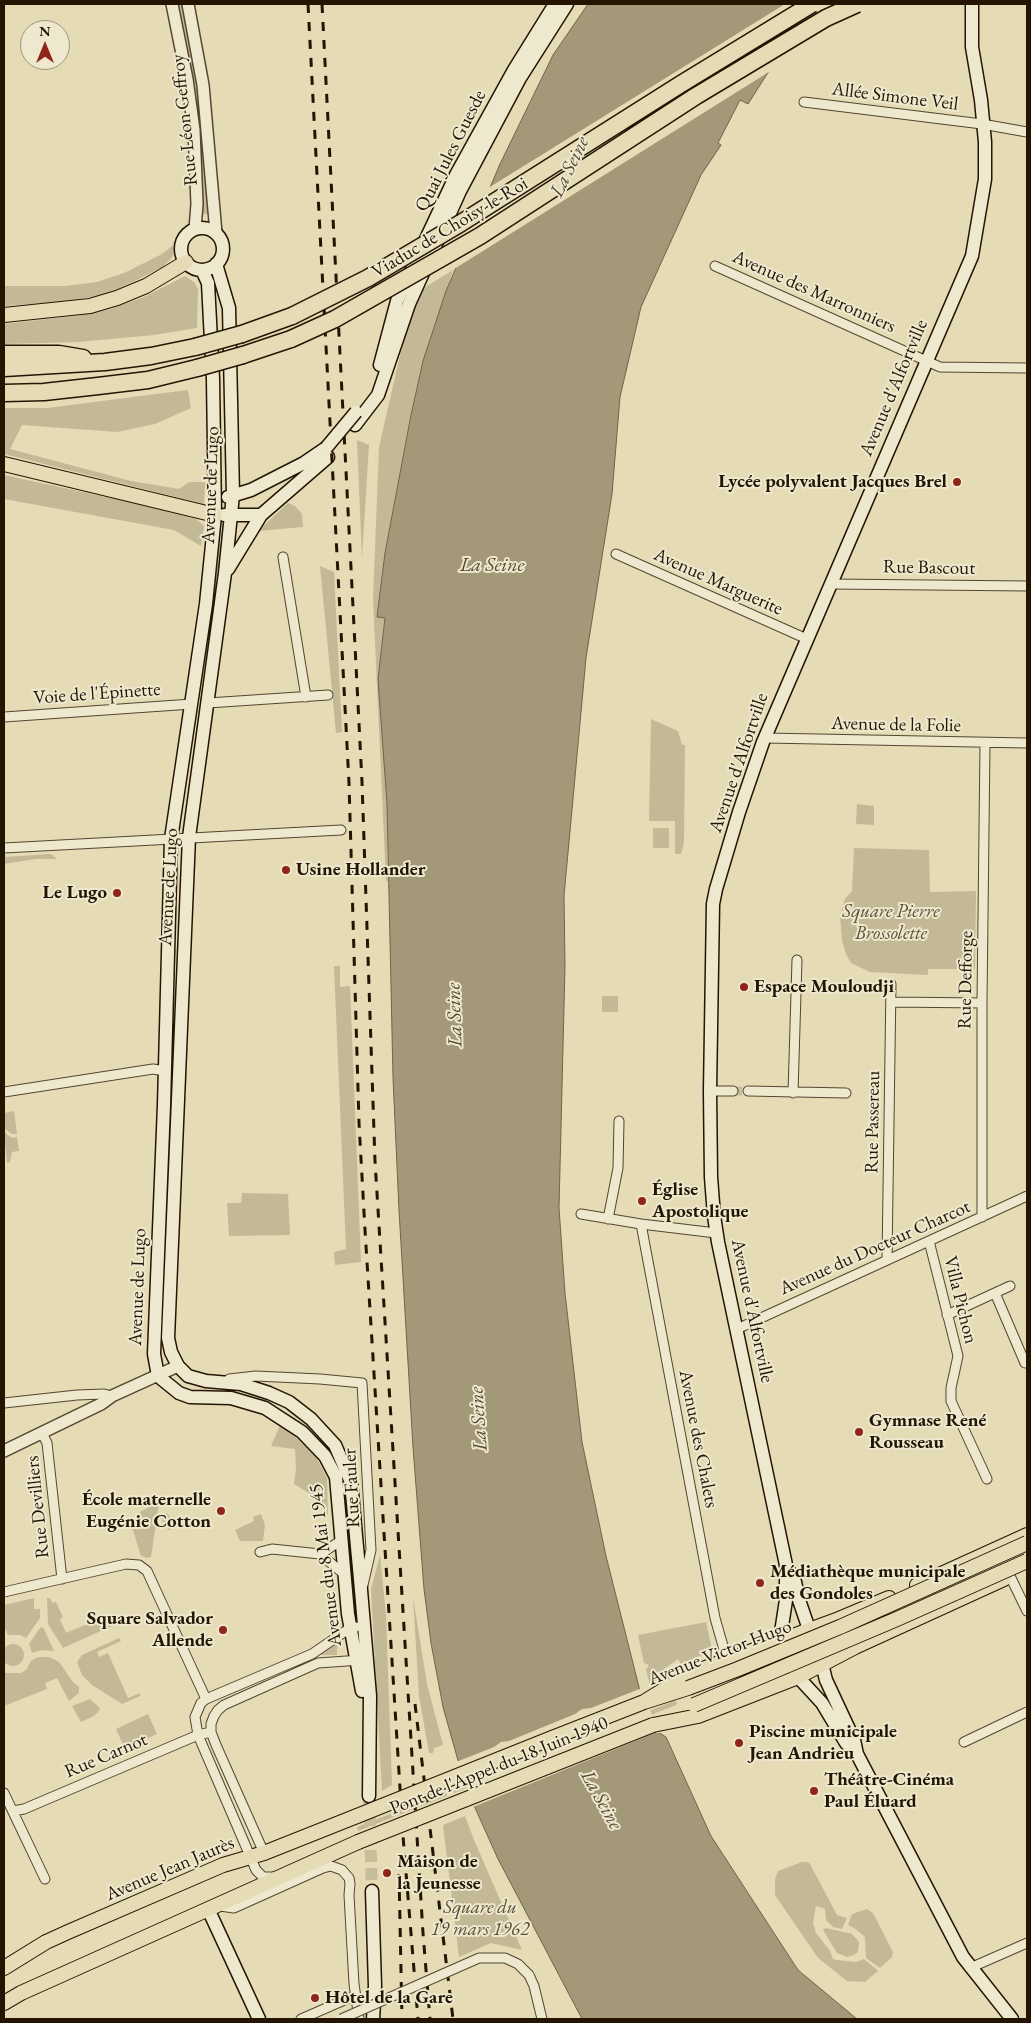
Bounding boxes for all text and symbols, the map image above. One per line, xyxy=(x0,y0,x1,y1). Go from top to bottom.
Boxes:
north arrow xyxy=(20,20,70,70)
text: N xyxy=(39,22,51,40)
street label: Rue Léon Geffroy xyxy=(167,53,203,187)
street label: Allée Simone Veil xyxy=(831,78,959,116)
street label: Quai Jules Guesde xyxy=(411,86,491,216)
water label: La Seine xyxy=(545,133,595,201)
street label: Viaduc de Choisy-le-Roi xyxy=(368,172,532,284)
street label: Avenue des Marronniers xyxy=(729,246,899,338)
street label: Avenue d'Alfortville xyxy=(855,316,933,460)
street label: Avenue de Lugo xyxy=(198,426,224,544)
place label: Lycée polyvalent Jacques Brel xyxy=(718,471,947,493)
marker: Lycée polyvalent Jacques Brel xyxy=(951,476,963,488)
street label: Avenue Marguerite xyxy=(650,543,786,621)
water label: La Seine xyxy=(460,554,524,578)
street label: Rue Bascout xyxy=(883,556,975,580)
street label: Voie de l'Épinette xyxy=(33,678,161,710)
street label: Avenue d'Alfortville xyxy=(704,690,774,836)
street label: Avenue de la Folie xyxy=(831,712,961,738)
street label: Avenue de Lugo xyxy=(155,828,183,946)
place label: Usine Hollander xyxy=(296,859,426,881)
marker: Usine Hollander xyxy=(280,864,292,876)
place label: Le Lugo xyxy=(43,882,107,904)
marker: Le Lugo xyxy=(111,887,123,899)
park label: Square Pierre Brossolette xyxy=(842,901,940,945)
street label: Rue Defforge xyxy=(954,931,978,1029)
place label: Espace Mouloudji xyxy=(754,976,894,998)
marker: Espace Mouloudji xyxy=(738,981,750,993)
water label: La Seine xyxy=(442,982,468,1048)
street label: Rue Passereau xyxy=(861,1070,885,1174)
place label: Église Apostolique xyxy=(652,1179,749,1223)
marker: Église Apostolique xyxy=(636,1195,648,1207)
street label: Avenue du Docteur Charcot xyxy=(776,1196,974,1300)
street label: Avenue de Lugo xyxy=(125,1228,151,1346)
street label: Avenue d'Alfortville xyxy=(726,1237,778,1385)
street label: Villa Pichon xyxy=(938,1254,982,1346)
street label: Avenue des Chalets xyxy=(673,1368,723,1510)
water label: La Seine xyxy=(465,1386,493,1452)
place label: Gymnase René Rousseau xyxy=(869,1410,987,1454)
marker: Gymnase René Rousseau xyxy=(853,1426,865,1438)
street label: Rue Fauler xyxy=(339,1448,365,1528)
street label: Rue Devilliers xyxy=(21,1455,55,1559)
street label: Avenue du 8 Mai 1945 xyxy=(305,1482,347,1648)
place label: École maternelle Eugénie Cotton xyxy=(82,1489,211,1533)
marker: École maternelle Eugénie Cotton xyxy=(215,1505,227,1517)
place label: Médiathèque municipale des Gondoles xyxy=(770,1561,965,1605)
marker: Médiathèque municipale des Gondoles xyxy=(754,1577,766,1589)
place label: Square Salvador Allende xyxy=(87,1608,213,1652)
street label: Avenue Victor Hugo xyxy=(645,1615,795,1691)
marker: Square Salvador Allende xyxy=(217,1624,229,1636)
street label: Pont de l'Appel du 18 Juin 1940 xyxy=(386,1712,612,1820)
place label: Piscine municipale Jean Andrieu xyxy=(749,1721,897,1765)
street label: Rue Carnot xyxy=(61,1728,151,1784)
marker: Piscine municipale Jean Andrieu xyxy=(733,1737,745,1749)
water label: La Seine xyxy=(575,1766,627,1834)
place label: Théâtre-Cinéma Paul Éluard xyxy=(824,1769,954,1813)
marker: Théâtre-Cinéma Paul Éluard xyxy=(808,1785,820,1797)
street label: Avenue Jean Jaurès xyxy=(102,1832,238,1906)
place label: Maison de la Jeunesse xyxy=(397,1851,481,1895)
marker: Maison de la Jeunesse xyxy=(381,1867,393,1879)
park label: Square du 19 mars 1962 xyxy=(431,1897,529,1941)
place label: Hôtel de la Gare xyxy=(325,1987,453,2009)
marker: Hôtel de la Gare xyxy=(309,1992,321,2004)

